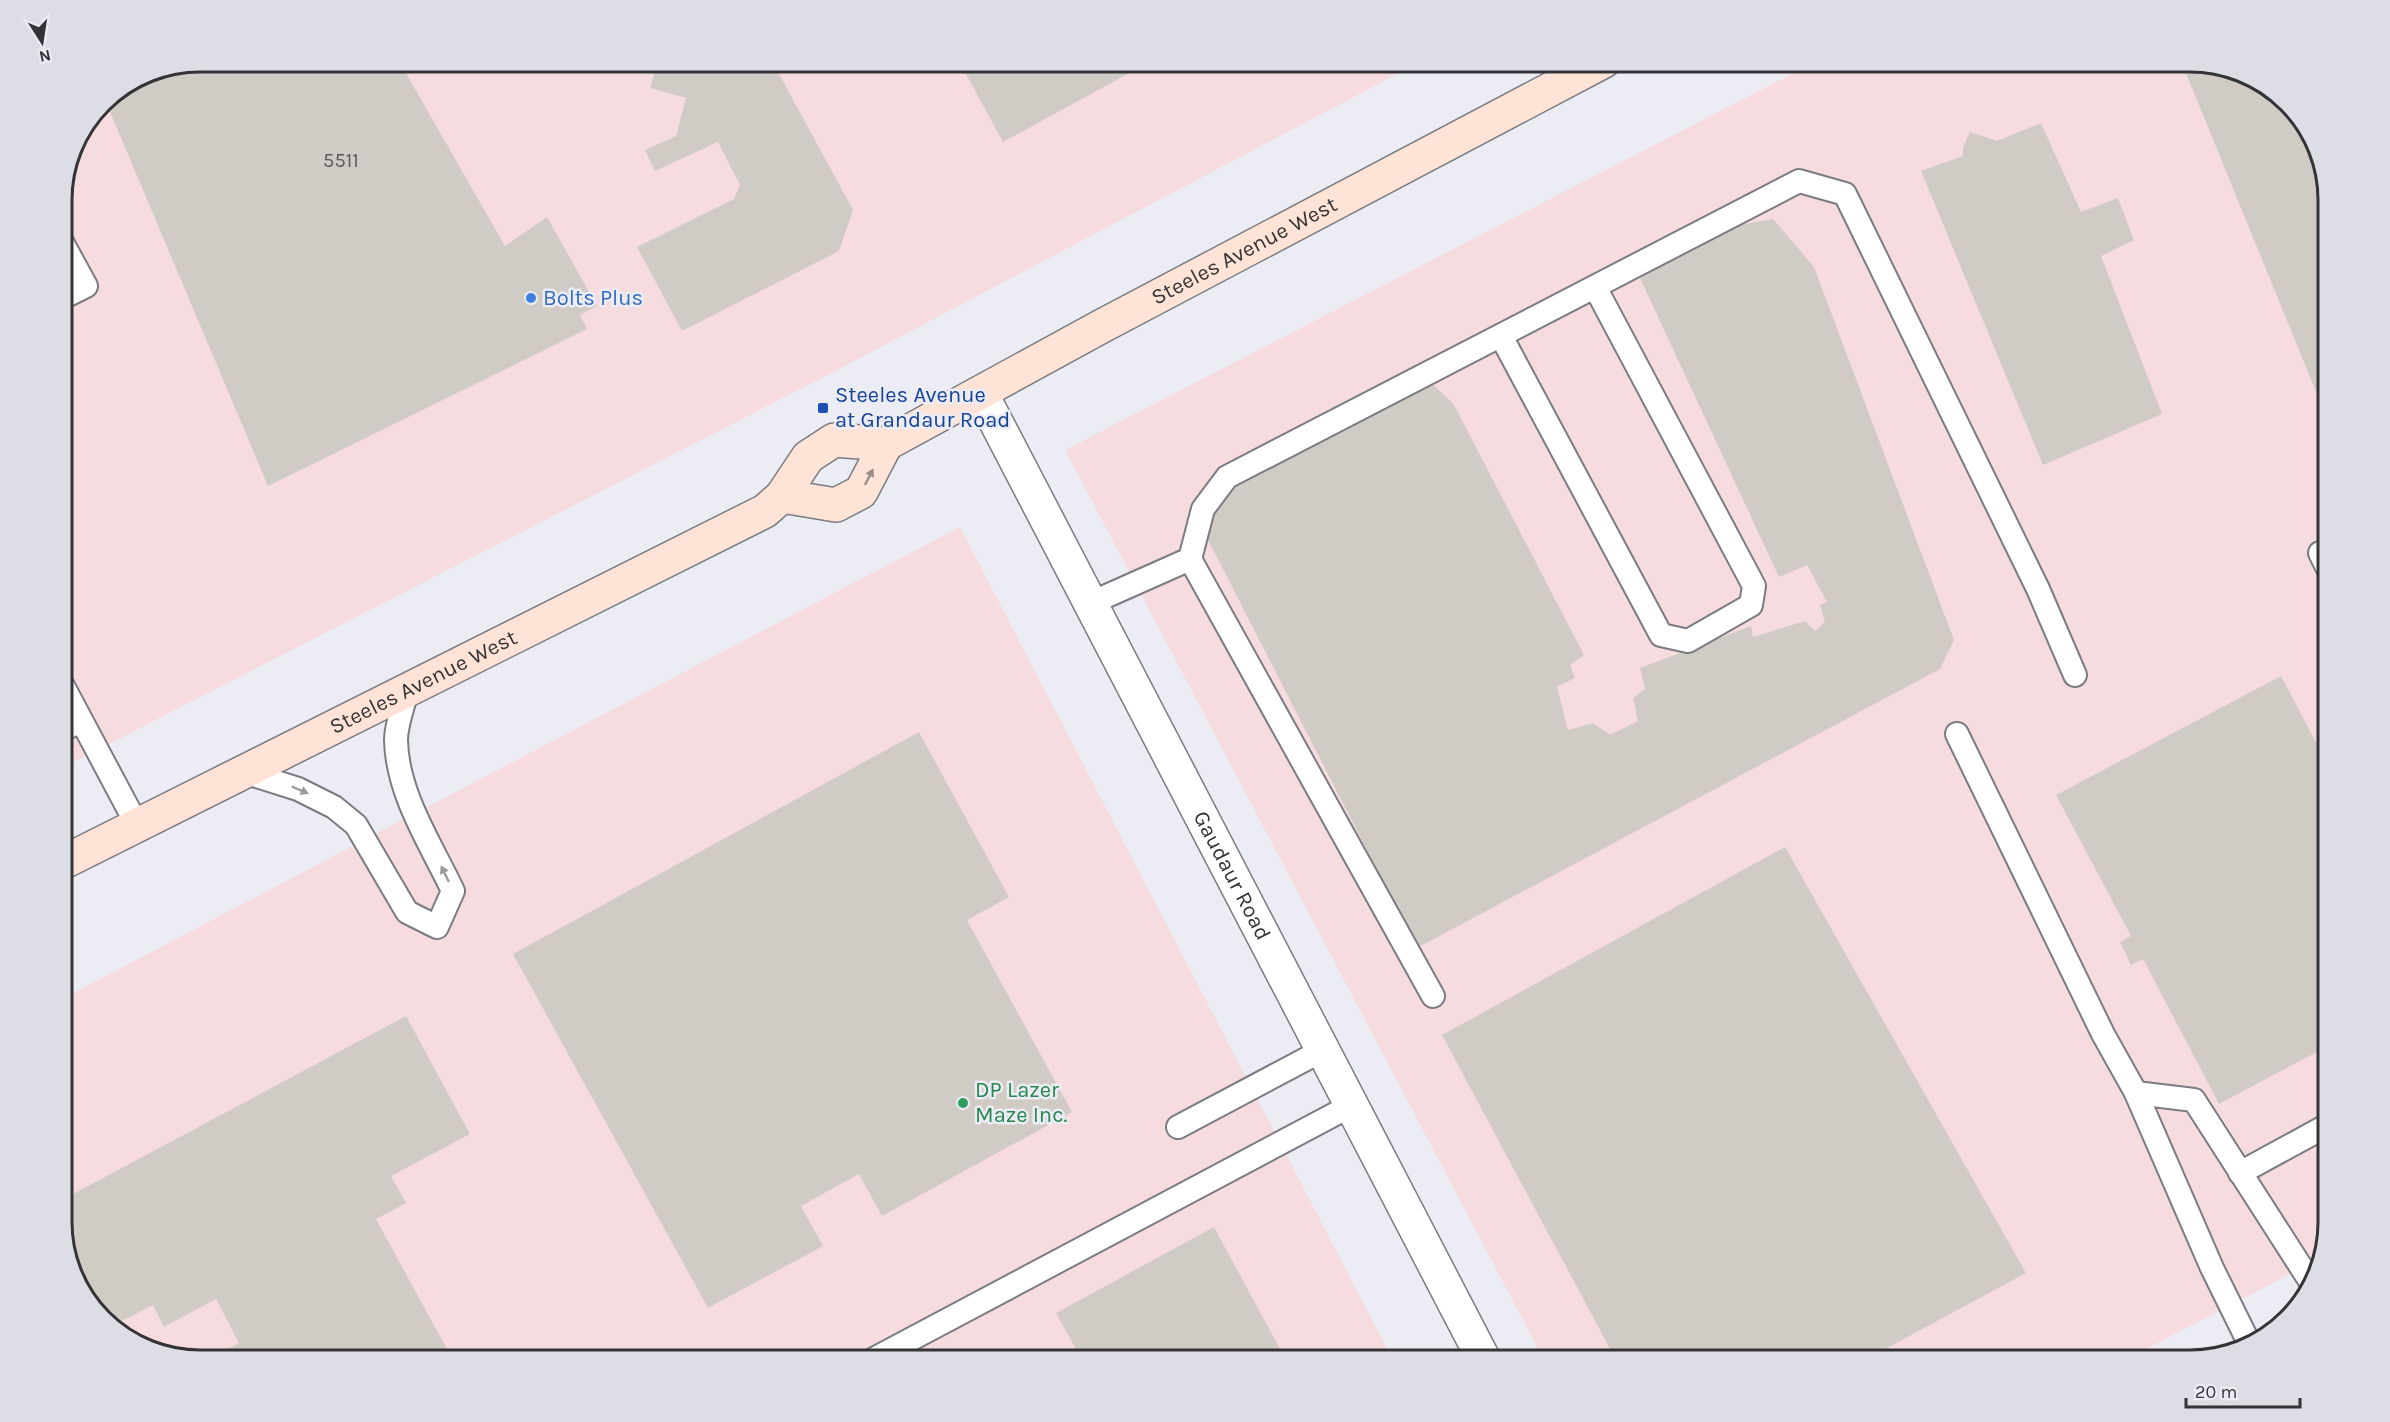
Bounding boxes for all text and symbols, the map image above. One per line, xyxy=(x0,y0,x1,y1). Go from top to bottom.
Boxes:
north arrow xyxy=(12,12,72,72)
text: N xyxy=(37,46,53,67)
house number: 5511 xyxy=(323,149,359,172)
street label: Steeles Avenue West xyxy=(1147,191,1342,311)
place label: Bolts Plus xyxy=(543,285,643,311)
marker: Bolts Plus xyxy=(524,291,538,305)
place label: Steeles Avenue at Grandaur Road xyxy=(835,382,1010,433)
marker: Steeles Avenue at Grandaur Road xyxy=(816,401,830,415)
one-way arrow xyxy=(864,468,874,485)
street label: Steeles Avenue West xyxy=(325,624,521,740)
one-way arrow xyxy=(291,785,309,795)
street label: Gaudaur Road xyxy=(1188,807,1276,945)
one-way arrow xyxy=(441,866,450,883)
place label: DP Lazer Maze Inc. xyxy=(975,1077,1067,1128)
marker: DP Lazer Maze Inc. xyxy=(956,1096,970,1110)
scale bar xyxy=(2186,1371,2300,1409)
text: 20 m xyxy=(2195,1381,2237,1403)

